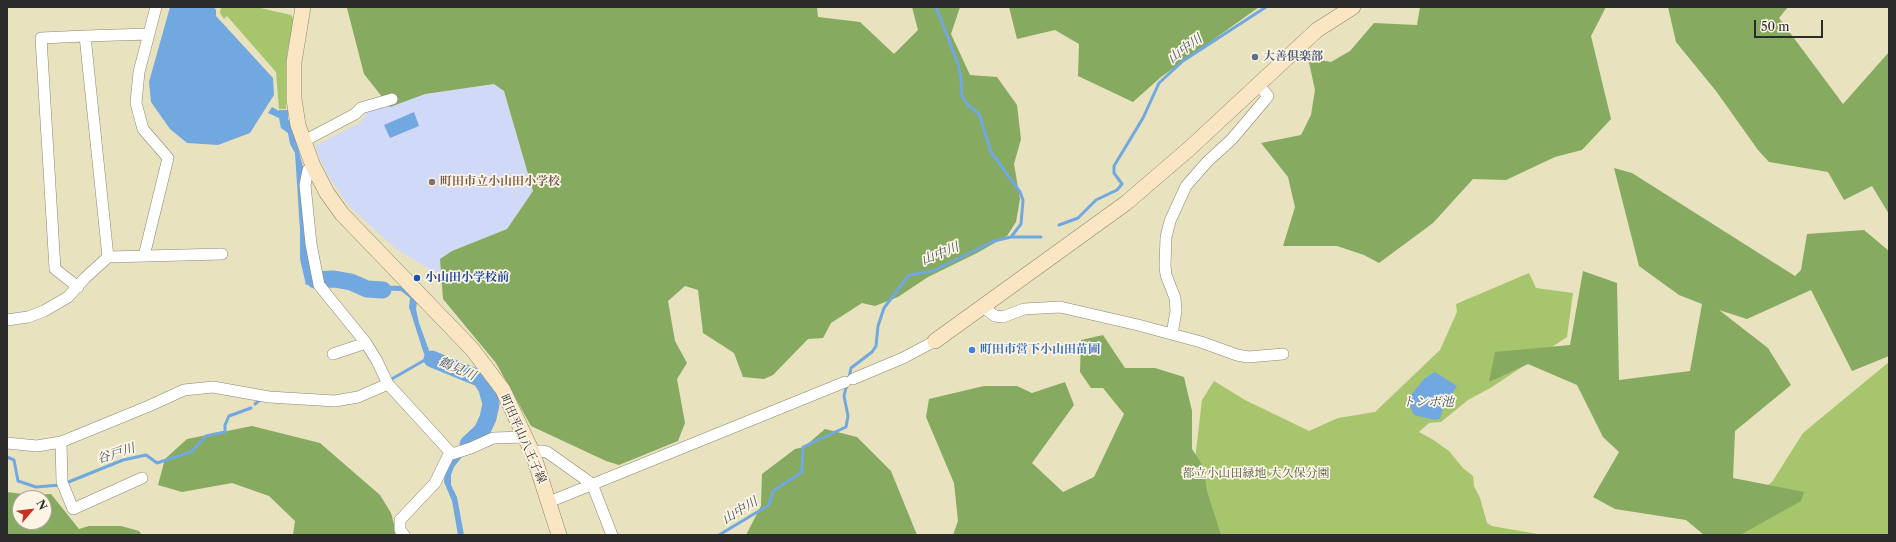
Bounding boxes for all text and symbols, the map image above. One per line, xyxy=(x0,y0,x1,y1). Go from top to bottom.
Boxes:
scale bar xyxy=(1756,12,1825,38)
text: 50 m xyxy=(1761,19,1790,34)
water label: 山中川 xyxy=(1165,31,1205,67)
place label: 大善倶楽部 xyxy=(1263,50,1323,64)
marker: 大善倶楽部 xyxy=(1250,52,1260,62)
place label: 町田市立小山田小学校 xyxy=(440,175,560,189)
marker: 町田市立小山田小学校 xyxy=(427,177,437,187)
water label: 山中川 xyxy=(919,239,961,269)
place label: 小山田小学校前 xyxy=(425,271,509,285)
marker: 小山田小学校前 xyxy=(412,273,422,283)
place label: 町田市営下小山田苗圃 xyxy=(980,343,1100,357)
marker: 町田市営下小山田苗圃 xyxy=(967,345,977,355)
water label: 鶴見川 xyxy=(436,354,478,384)
street label: 町田平山八王子線 xyxy=(497,392,549,486)
water label: トンボ池 xyxy=(1402,394,1454,410)
water label: 谷戸川 xyxy=(95,441,137,467)
park label: 都立小山田緑地 大久保分園 xyxy=(1182,467,1330,481)
north arrow xyxy=(12,490,52,530)
water label: 山中川 xyxy=(719,494,761,528)
text: N xyxy=(33,497,50,512)

